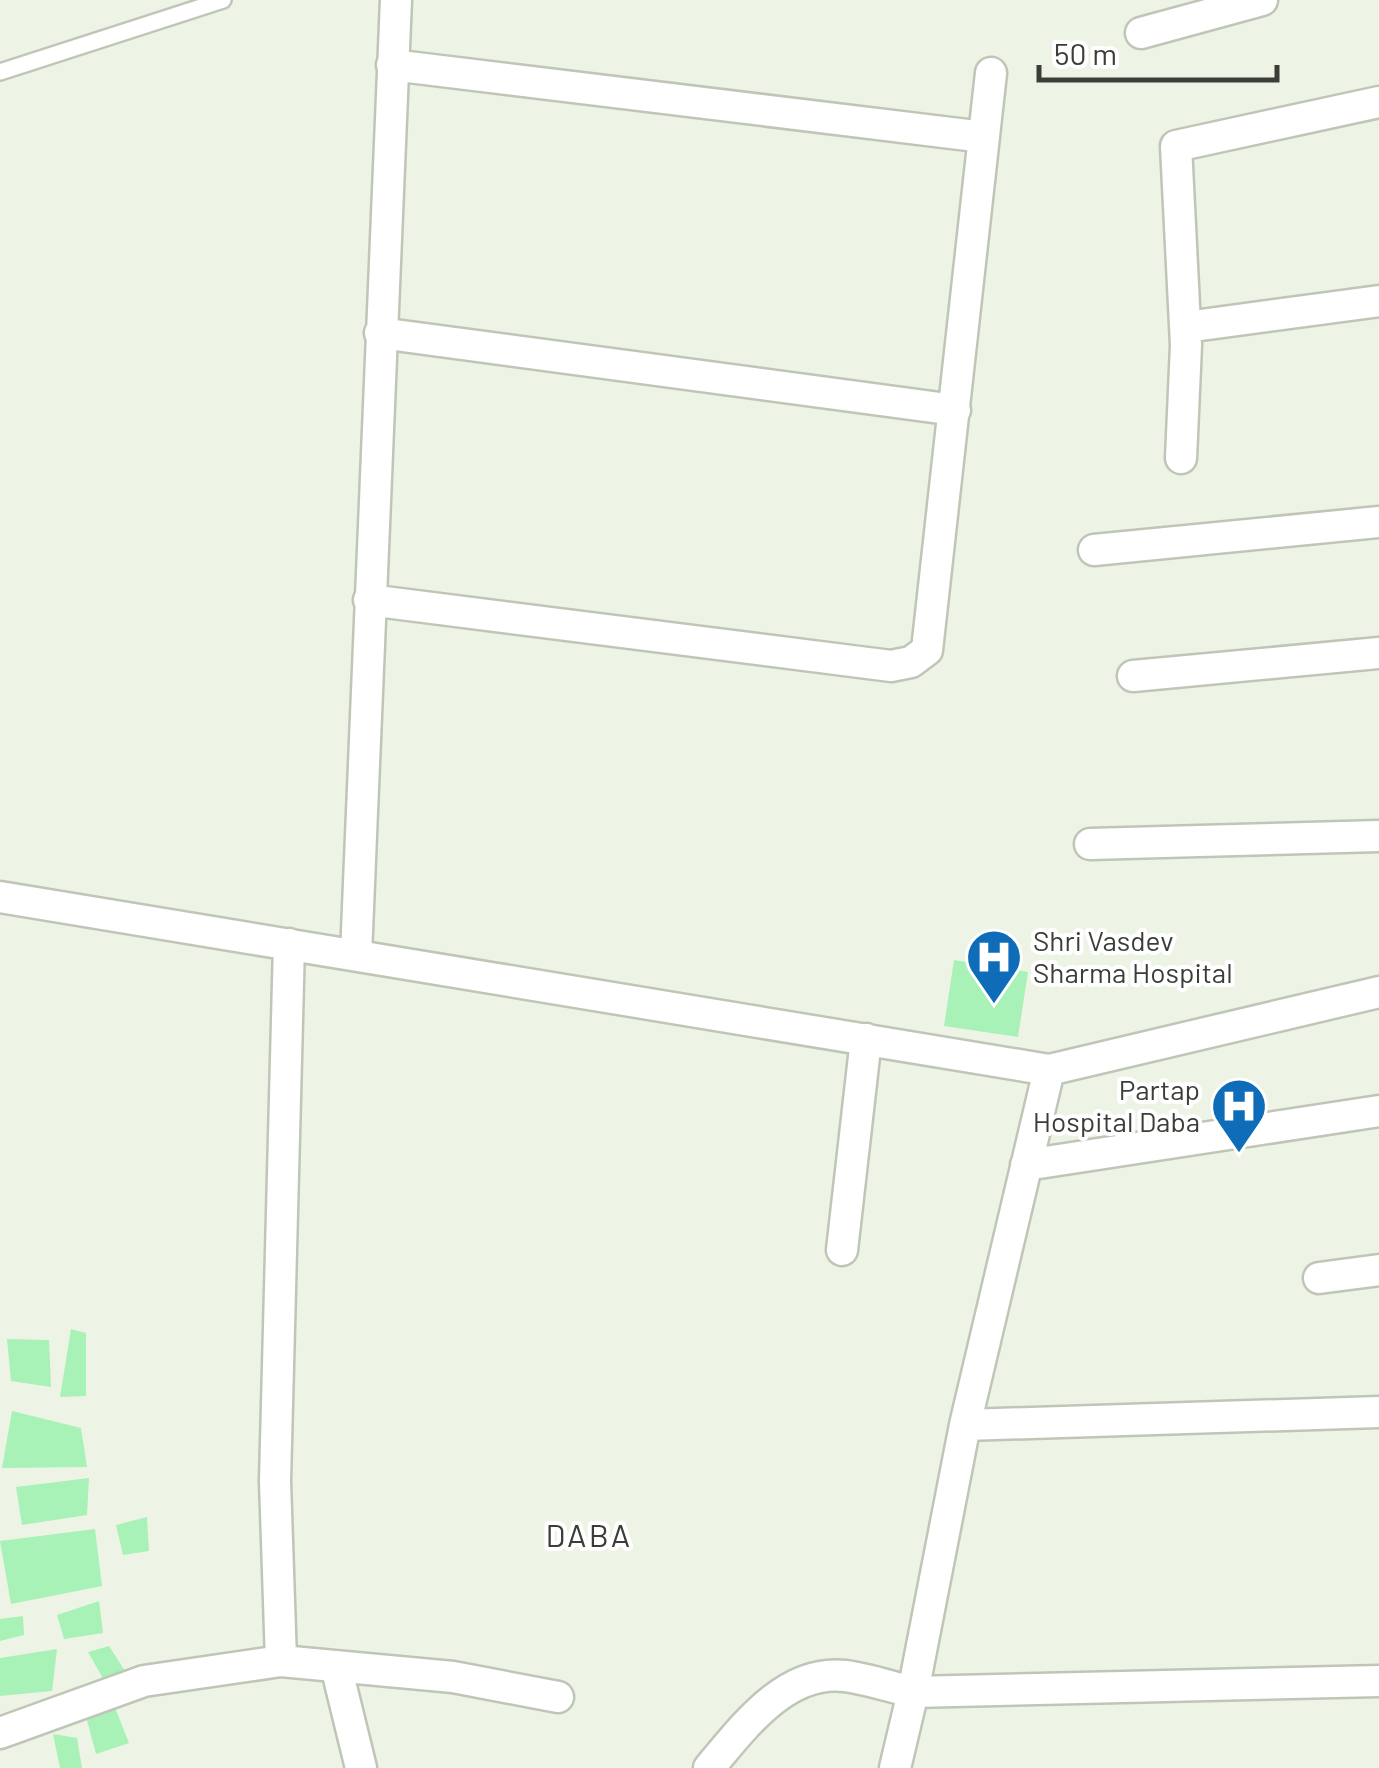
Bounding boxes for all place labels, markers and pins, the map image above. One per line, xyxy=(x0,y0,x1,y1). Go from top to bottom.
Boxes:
place label: Shri Vasdev Sharma Hospital xyxy=(1033,923,1233,989)
hospital icon: Shri Vasdev Sharma Hospital xyxy=(964,927,1024,1006)
place label: Partap Hospital Daba xyxy=(1033,1072,1200,1138)
hospital icon: Partap Hospital Daba xyxy=(1209,1076,1269,1155)

